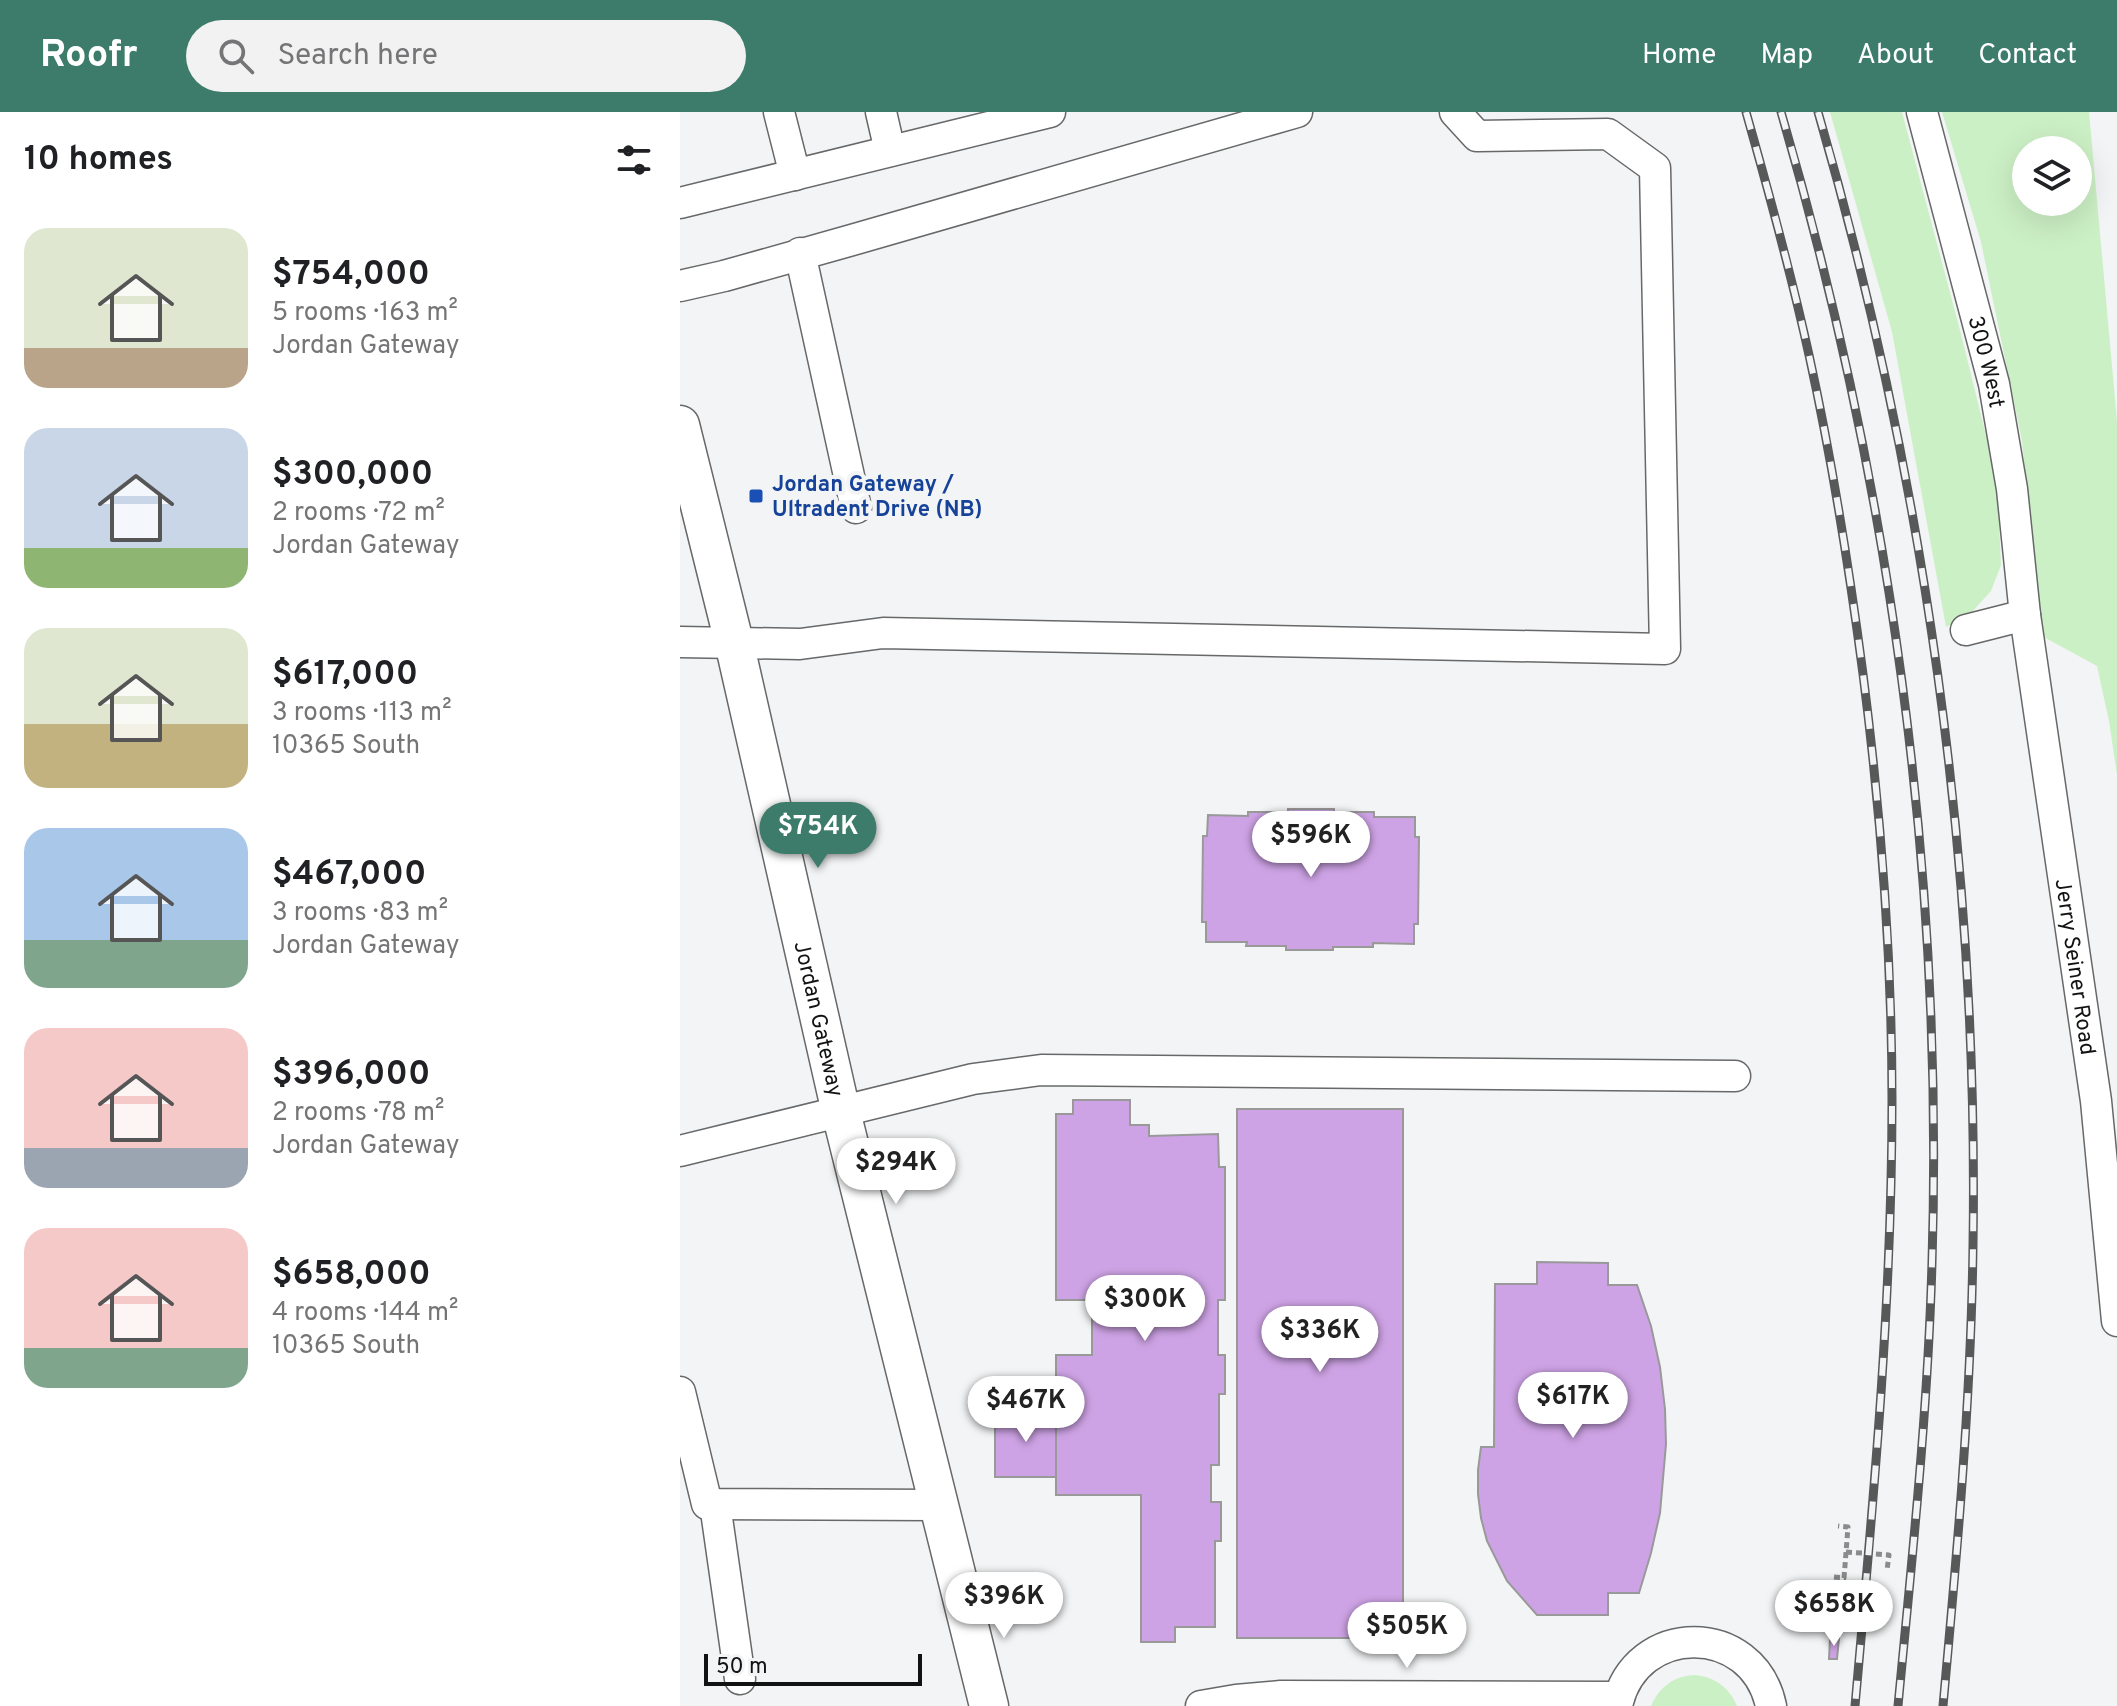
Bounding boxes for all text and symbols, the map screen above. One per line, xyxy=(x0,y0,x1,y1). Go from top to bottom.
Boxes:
search box xyxy=(186,20,746,92)
text: Roofr xyxy=(40,32,138,81)
icon: search xyxy=(214,34,258,78)
text: Search here xyxy=(278,38,438,75)
text: Home xyxy=(1642,38,1716,74)
text: Map xyxy=(1760,38,1813,74)
text: About xyxy=(1857,38,1934,74)
text: Contact xyxy=(1978,38,2077,74)
map controls xyxy=(2012,136,2092,216)
button: layers xyxy=(2012,136,2092,216)
icon: filters xyxy=(612,138,656,182)
text: 10 homes xyxy=(24,139,173,182)
text: $754,000 xyxy=(272,254,430,297)
icon: home xyxy=(88,260,184,356)
text: 5 rooms · 163 m² xyxy=(272,297,458,330)
street label: 300 West xyxy=(1961,313,2009,410)
text: Jordan Gateway xyxy=(272,330,460,363)
text: $300,000 xyxy=(272,454,433,497)
icon: home xyxy=(88,460,184,556)
place label: Jordan Gateway / Ultradent Drive (NB) xyxy=(772,472,982,524)
marker: Jordan Gateway / Ultradent Drive (NB) xyxy=(747,487,765,505)
text: 2 rooms · 72 m² xyxy=(272,497,445,530)
text: Jordan Gateway xyxy=(272,530,460,563)
text: $617,000 xyxy=(272,654,418,697)
icon: home xyxy=(88,660,184,756)
text: 3 rooms · 113 m² xyxy=(272,697,452,730)
text: 10365 South xyxy=(272,730,420,763)
pin: $754K xyxy=(762,802,874,870)
text: $754K xyxy=(777,811,859,844)
pin: $596K xyxy=(1255,811,1367,879)
text: $596K xyxy=(1270,820,1352,853)
text: $467,000 xyxy=(272,854,426,897)
icon: home xyxy=(88,860,184,956)
street label: Jerry Seiner Road xyxy=(2048,877,2100,1057)
text: 3 rooms · 83 m² xyxy=(272,897,448,930)
text: Jordan Gateway xyxy=(272,930,460,963)
street label: Jordan Gateway xyxy=(787,939,848,1100)
text: $396,000 xyxy=(272,1054,430,1097)
icon: home xyxy=(88,1060,184,1156)
text: 2 rooms · 78 m² xyxy=(272,1097,444,1130)
text: Jordan Gateway xyxy=(272,1130,460,1163)
pin: $294K xyxy=(840,1138,952,1206)
text: $294K xyxy=(855,1147,937,1180)
text: $658,000 xyxy=(272,1254,431,1297)
icon: home xyxy=(88,1260,184,1356)
pin: $300K xyxy=(1089,1275,1201,1343)
text: $300K xyxy=(1103,1284,1187,1317)
text: 4 rooms · 144 m² xyxy=(272,1297,458,1330)
pin: $336K xyxy=(1264,1306,1376,1374)
text: $336K xyxy=(1279,1315,1361,1348)
text: 10365 South xyxy=(272,1330,420,1363)
pin: $617K xyxy=(1517,1372,1629,1440)
pin: $467K xyxy=(970,1376,1082,1444)
text: $617K xyxy=(1536,1381,1610,1414)
text: $467K xyxy=(986,1385,1066,1418)
pin: $396K xyxy=(948,1572,1060,1640)
pin: $658K xyxy=(1778,1580,1890,1648)
text: $396K xyxy=(963,1581,1045,1614)
text: $658K xyxy=(1793,1589,1875,1622)
pin: $505K xyxy=(1351,1602,1463,1670)
text: $505K xyxy=(1366,1611,1448,1644)
scale bar xyxy=(704,1650,922,1686)
text: 50 m xyxy=(716,1654,768,1681)

